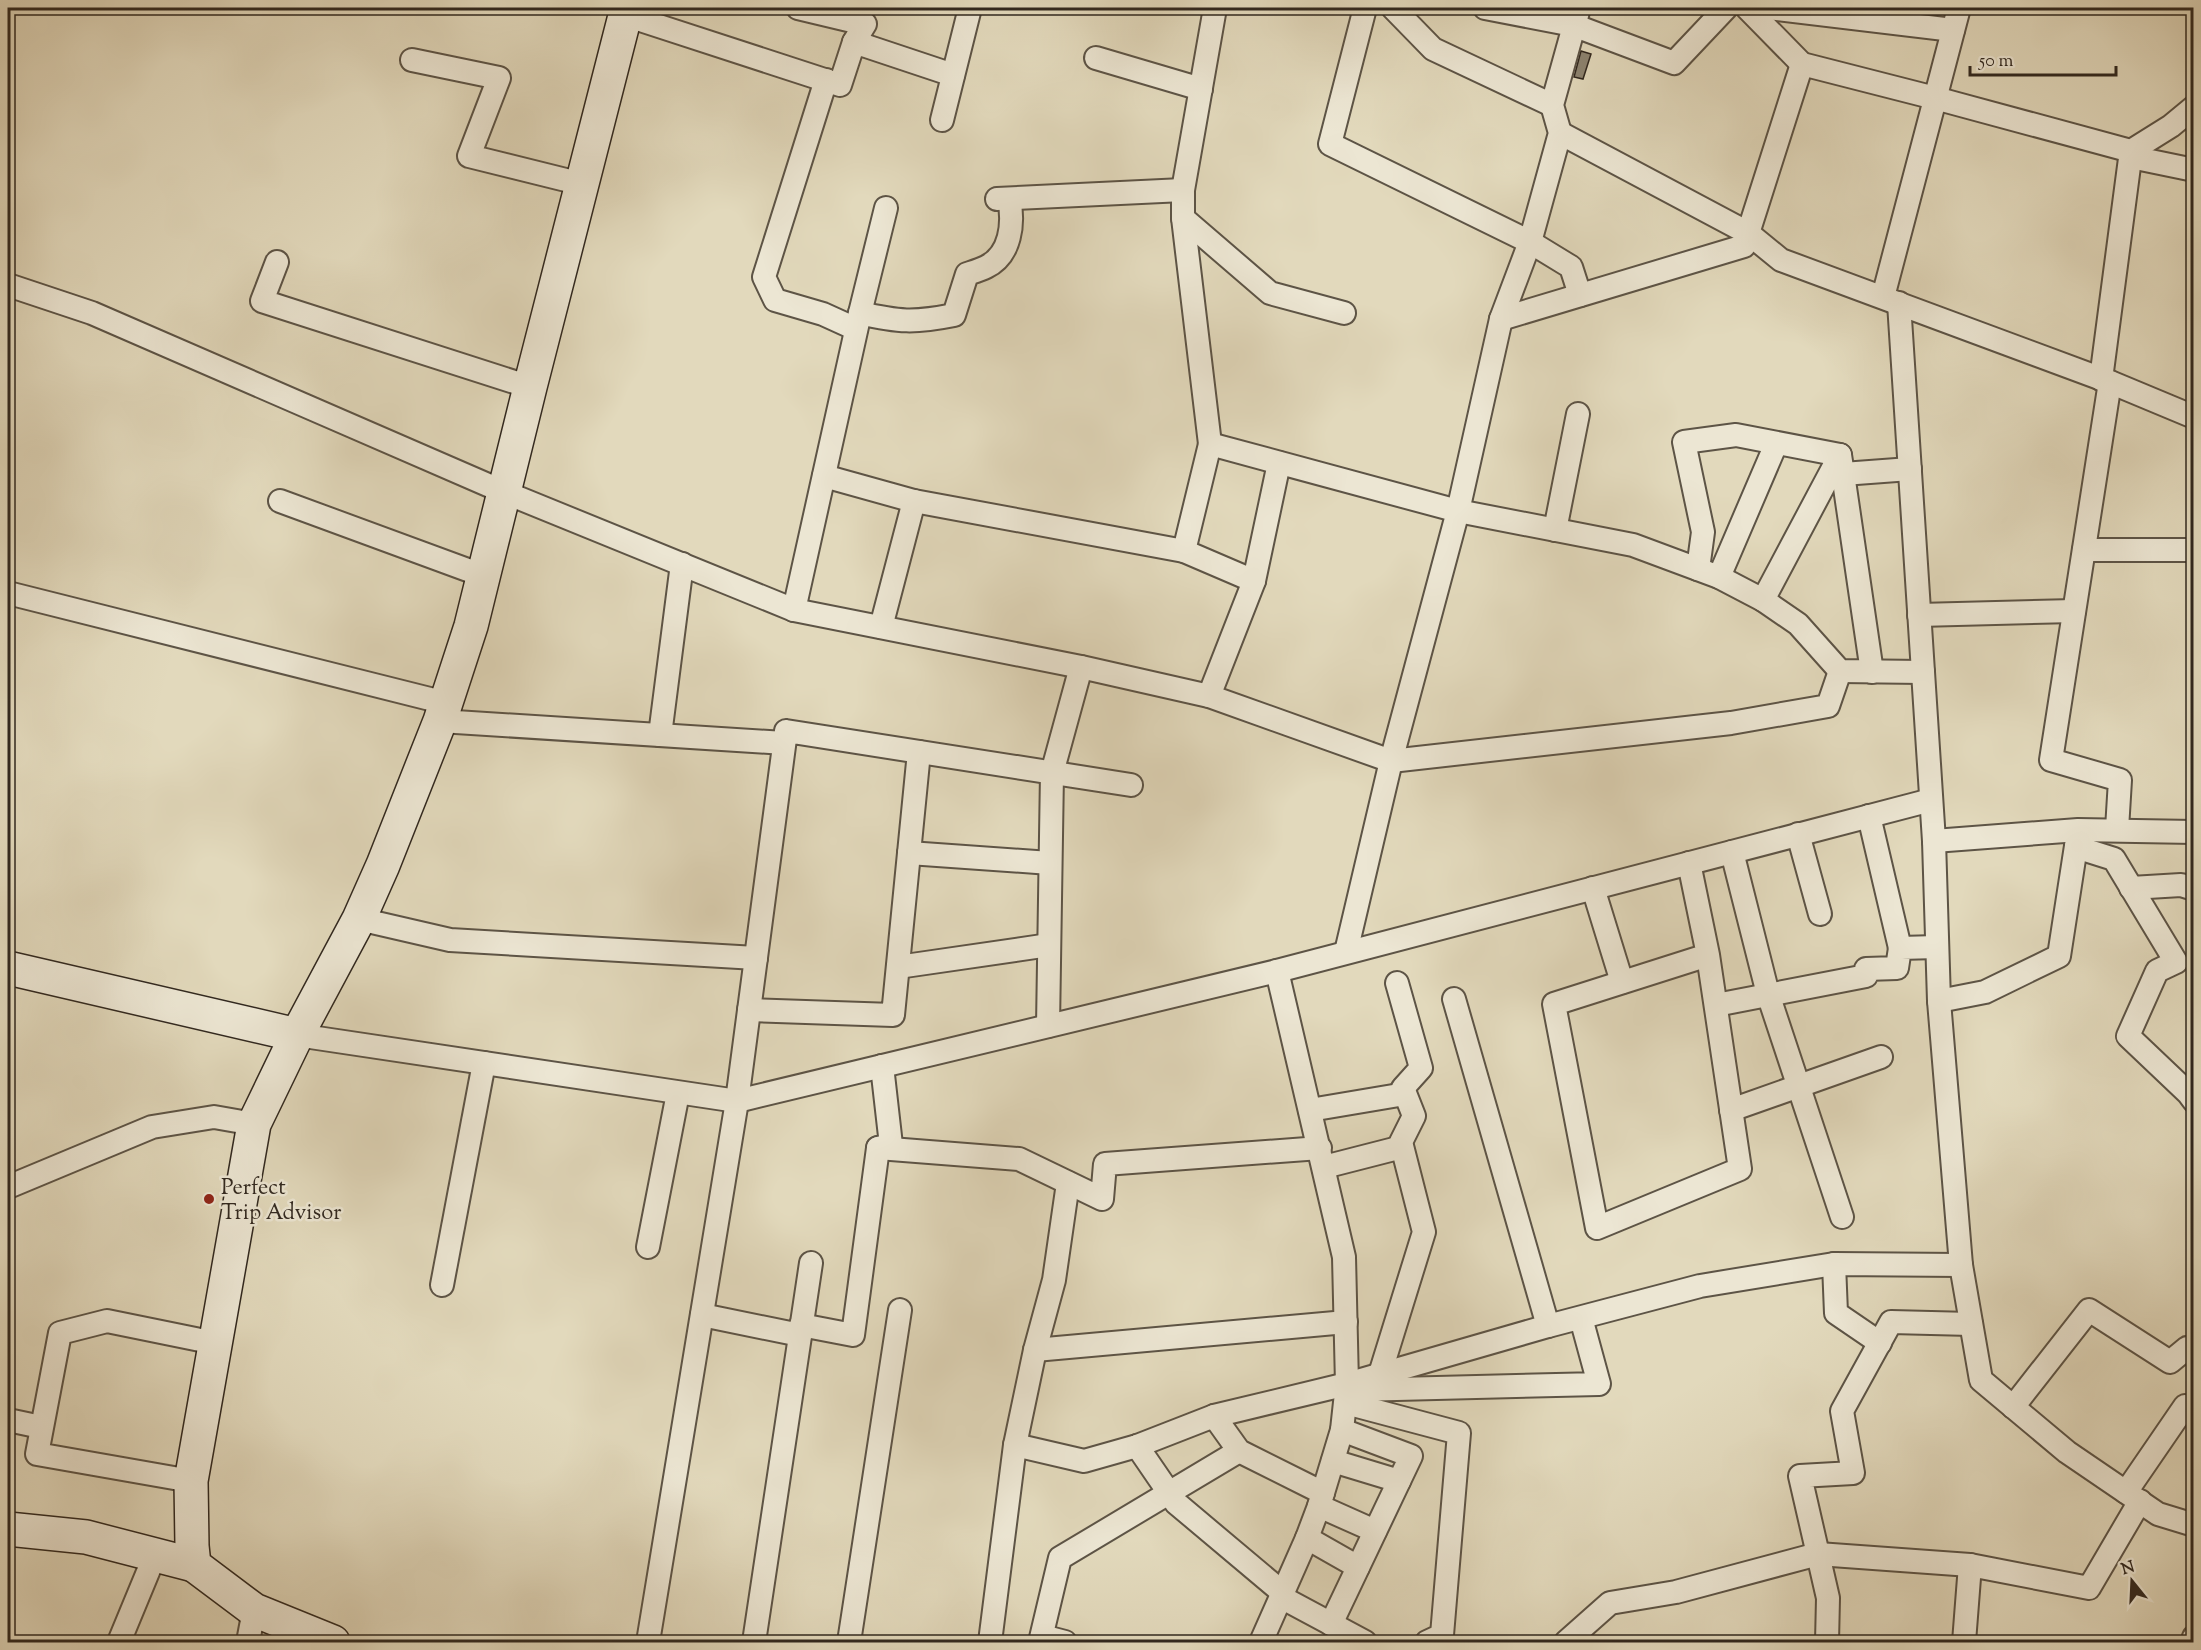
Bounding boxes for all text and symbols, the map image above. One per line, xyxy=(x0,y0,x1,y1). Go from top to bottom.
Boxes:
scale bar xyxy=(1970,39,2116,77)
text: 50 m xyxy=(1978,49,2014,75)
place label: Perfect Trip Advisor xyxy=(221,1173,342,1230)
marker: Perfect Trip Advisor xyxy=(202,1192,216,1206)
north arrow xyxy=(2102,1551,2162,1611)
text: N xyxy=(2119,1556,2138,1582)

